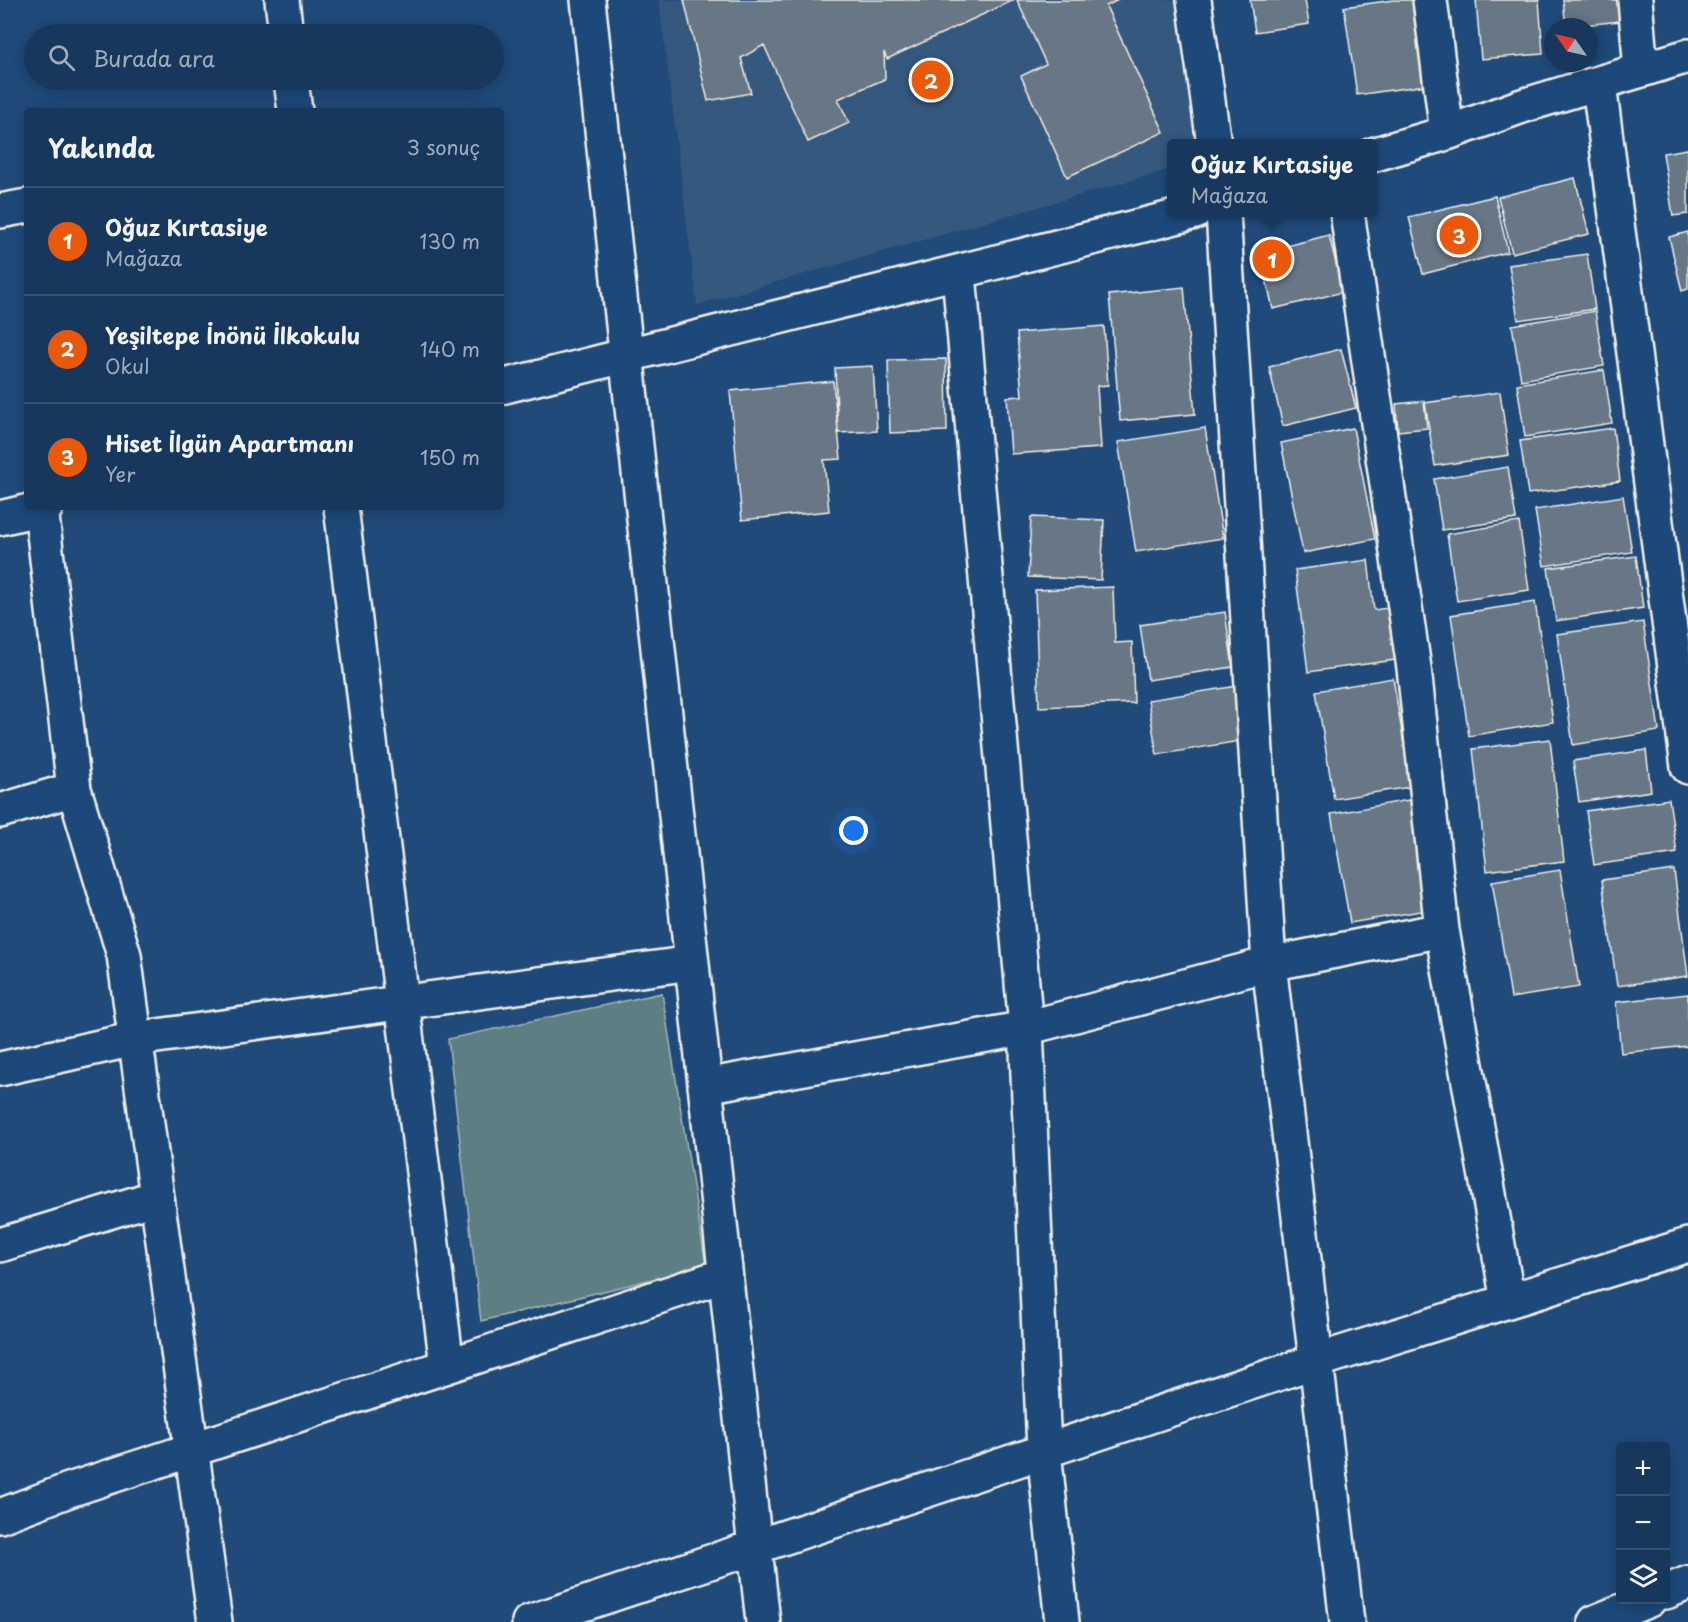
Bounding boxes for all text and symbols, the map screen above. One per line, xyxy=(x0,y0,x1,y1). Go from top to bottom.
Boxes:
north arrow xyxy=(1544,18,1598,72)
search box xyxy=(24,24,504,90)
icon: search xyxy=(45,41,78,74)
text: Burada ara xyxy=(93,41,215,74)
pin: 2 xyxy=(912,58,950,103)
text: Yakında xyxy=(48,128,155,167)
text: 3 sonuç xyxy=(407,132,480,162)
popup xyxy=(1167,139,1377,217)
text: Oğuz Kırtasiye xyxy=(1191,147,1353,180)
text: Mağaza xyxy=(1191,180,1268,210)
text: Oğuz Kırtasiye xyxy=(105,210,268,243)
pin: 3 xyxy=(1440,212,1478,258)
text: 1 xyxy=(63,226,72,256)
text: 130 m xyxy=(420,226,480,256)
pin: 1 xyxy=(1252,236,1292,282)
text: Mağaza xyxy=(105,243,182,273)
text: Yeşiltepe İnönü İlkokulu xyxy=(105,318,360,351)
text: 2 xyxy=(60,334,75,364)
text: 140 m xyxy=(420,334,480,364)
text: Okul xyxy=(105,351,149,381)
text: Hiset İlgün Apartmanı xyxy=(105,426,354,459)
text: 3 xyxy=(61,442,74,472)
text: 150 m xyxy=(420,442,480,472)
text: Yer xyxy=(105,459,135,489)
your location xyxy=(839,816,868,845)
map controls xyxy=(1616,1442,1670,1604)
button: + xyxy=(1616,1442,1670,1496)
button: − xyxy=(1616,1496,1670,1550)
button: layers xyxy=(1616,1550,1670,1604)

